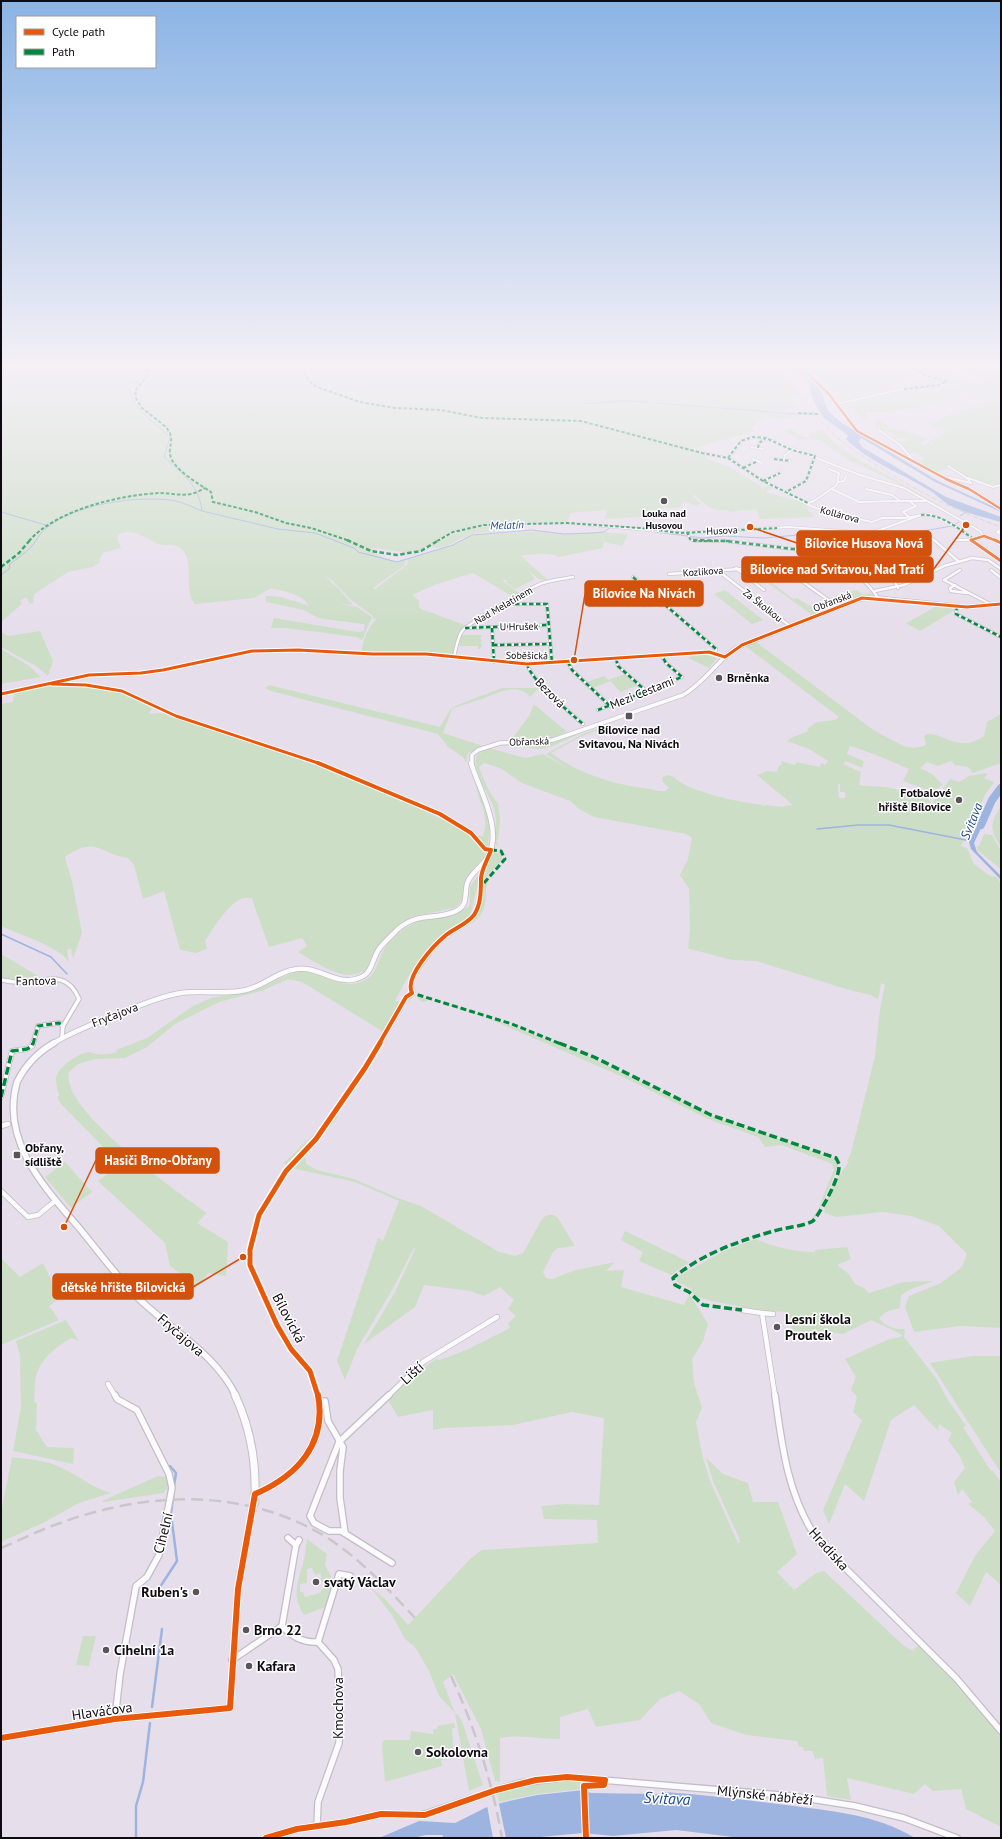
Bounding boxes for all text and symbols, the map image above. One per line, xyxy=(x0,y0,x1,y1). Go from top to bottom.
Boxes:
legend xyxy=(16,16,156,68)
text: Cycle path xyxy=(52,24,105,39)
text: Path xyxy=(52,44,75,59)
marker: Louka nad Husovou xyxy=(659,496,669,506)
street label: Kollárova xyxy=(819,503,861,526)
place label: Louka nad Husovou xyxy=(642,507,686,532)
water label: Melatín xyxy=(490,517,524,533)
street label: Husova xyxy=(706,523,738,538)
callout: Bílovice Husova Nová xyxy=(797,531,931,556)
text: Bílovice Husova Nová xyxy=(805,535,923,552)
callout: Bílovice nad Svitavou, Nad Tratí xyxy=(742,557,933,582)
text: Bílovice nad Svitavou, Nad Tratí xyxy=(750,561,924,578)
street label: Kozlíkova xyxy=(682,564,724,579)
callout: Bílovice Na Nivách xyxy=(585,581,703,606)
street label: Nad Melatínem xyxy=(472,583,535,627)
text: Bílovice Na Nivách xyxy=(593,585,695,602)
street label: Za Školkou xyxy=(740,586,785,625)
street label: Obřanská xyxy=(811,588,853,615)
street label: U Hrušek xyxy=(500,620,539,633)
street label: Soběšická xyxy=(506,649,548,662)
place label: Brněnka xyxy=(727,670,769,685)
street label: Mezi Cestami xyxy=(608,673,676,712)
marker: Brněnka xyxy=(714,673,724,683)
street label: Bezová xyxy=(532,675,568,711)
marker: Bílovice nad Svitavou, Na Nivách xyxy=(624,711,634,721)
place label: Bílovice nad Svitavou, Na Nivách xyxy=(579,722,679,751)
street label: Obřanská xyxy=(509,734,549,749)
place label: Fotbalové hřiště Bílovice xyxy=(879,785,951,814)
marker: Fotbalové hřiště Bílovice xyxy=(954,795,964,805)
water label: Svitava xyxy=(956,800,987,842)
street label: Fantova xyxy=(16,973,57,988)
street label: Fryčajova xyxy=(90,999,140,1030)
place label: Obřany, sídliště xyxy=(25,1140,64,1169)
callout: Hasiči Brno-Obřany xyxy=(96,1148,219,1173)
marker: Obřany, sídliště xyxy=(12,1150,22,1160)
text: Hasiči Brno-Obřany xyxy=(104,1152,212,1169)
callout: dětské hřište Bílovická xyxy=(53,1274,193,1299)
text: dětské hřište Bílovická xyxy=(61,1279,185,1296)
street label: Bílovická xyxy=(268,1290,310,1346)
street label: Fryčajova xyxy=(154,1310,208,1360)
place label: Lesní škola Proutek xyxy=(785,1310,851,1344)
marker: Lesní škola Proutek xyxy=(772,1322,782,1332)
street label: Liští xyxy=(397,1358,428,1388)
street label: Cihelní xyxy=(149,1510,177,1556)
street label: Hradiska xyxy=(805,1524,853,1574)
place label: svatý Václav xyxy=(324,1573,396,1591)
marker: svatý Václav xyxy=(311,1577,321,1587)
place label: Ruben's xyxy=(141,1583,188,1601)
marker: Ruben's xyxy=(191,1587,201,1597)
place label: Brno 22 xyxy=(254,1621,302,1639)
marker: Brno 22 xyxy=(241,1625,251,1635)
place label: Cihelní 1a xyxy=(114,1641,174,1659)
marker: Cihelní 1a xyxy=(101,1645,111,1655)
place label: Kafara xyxy=(257,1657,296,1675)
marker: Kafara xyxy=(244,1661,254,1671)
street label: Kmochova xyxy=(329,1677,347,1739)
street label: Hlaváčova xyxy=(70,1698,134,1724)
place label: Sokolovna xyxy=(426,1743,488,1761)
marker: Sokolovna xyxy=(413,1747,423,1757)
street label: Mlýnské nábřeží xyxy=(716,1781,814,1809)
water label: Svitava xyxy=(643,1787,691,1809)

